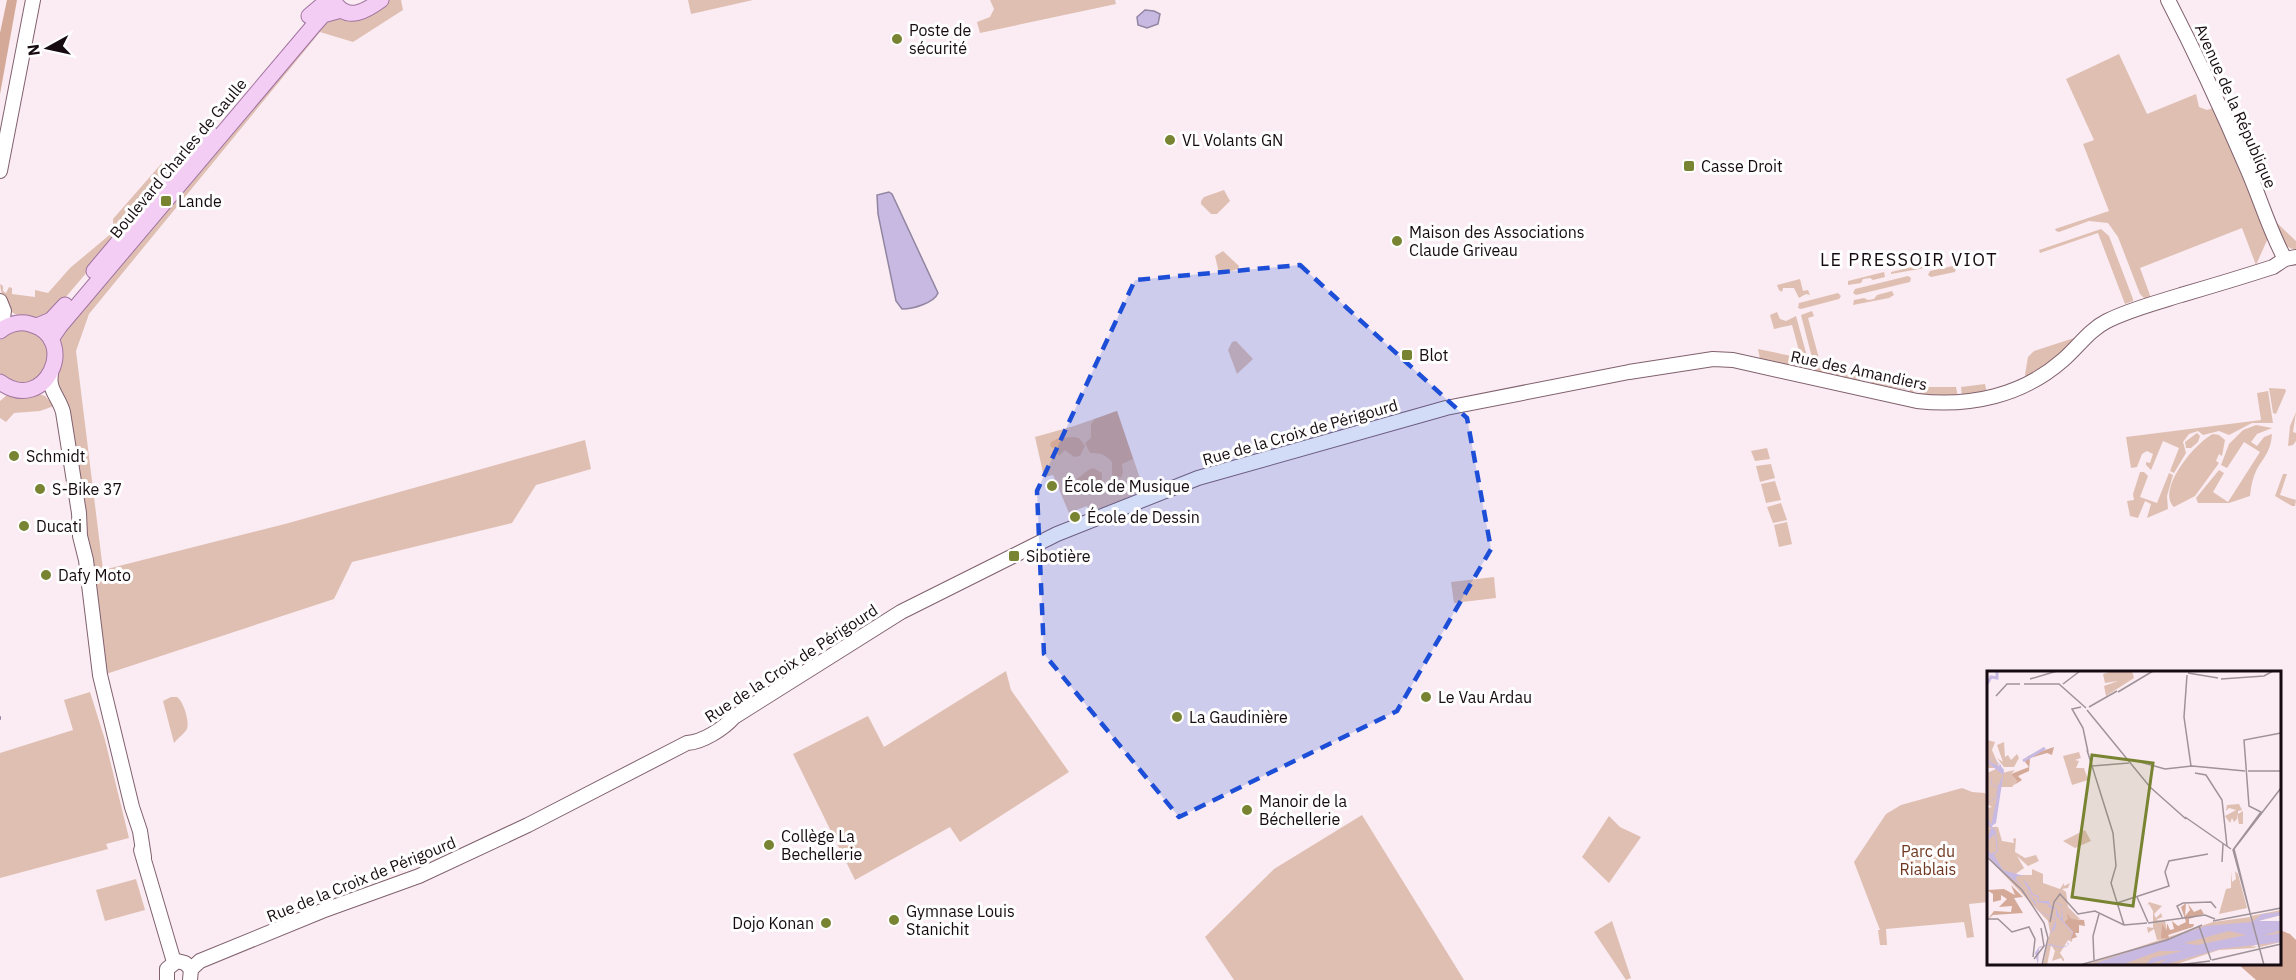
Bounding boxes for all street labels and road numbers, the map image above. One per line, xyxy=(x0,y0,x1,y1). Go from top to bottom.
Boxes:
street label: Avenue de la République xyxy=(2191,21,2281,191)
street label: Boulevard Charles de Gaulle xyxy=(105,74,251,242)
street label: Rue des Amandiers xyxy=(1789,346,1929,394)
street label: Rue de la Croix de Périgourd xyxy=(1200,395,1400,469)
street label: Rue de la Croix de Périgourd xyxy=(701,600,881,726)
street label: Rue de la Croix de Périgourd xyxy=(263,832,459,926)

